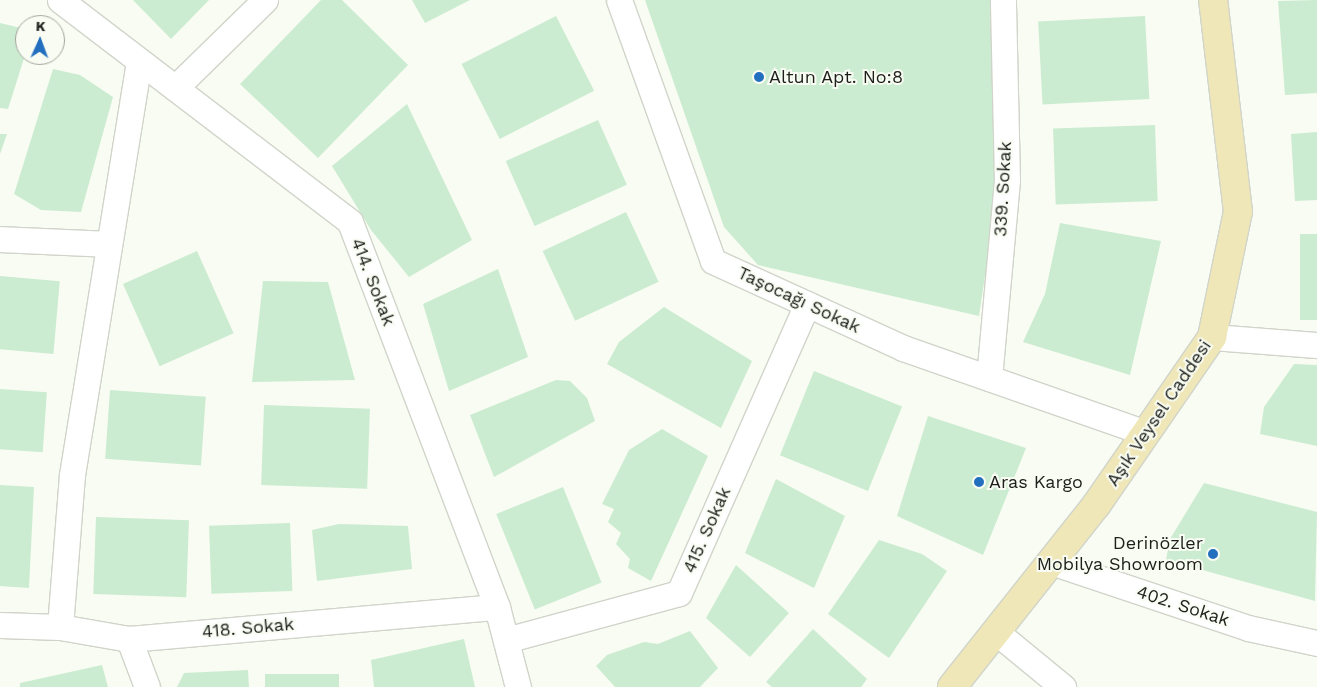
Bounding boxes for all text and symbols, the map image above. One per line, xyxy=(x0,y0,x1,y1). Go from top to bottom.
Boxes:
north arrow xyxy=(15,15,65,65)
text: K xyxy=(35,18,46,34)
place label: Altun Apt. No:8 xyxy=(769,66,904,88)
marker: Altun Apt. No:8 xyxy=(753,71,765,83)
street label: 339. Sokak xyxy=(990,141,1016,237)
street label: 414. Sokak xyxy=(346,235,400,329)
street label: Taşocağı Sokak xyxy=(734,262,864,338)
street label: Aşık Veysel Caddesi xyxy=(1102,335,1216,491)
place label: Aras Kargo xyxy=(989,471,1083,493)
marker: Aras Kargo xyxy=(973,476,985,488)
street label: 415. Sokak xyxy=(678,484,736,576)
place label: Derinözler Mobilya Showroom xyxy=(1036,533,1203,576)
marker: Derinözler Mobilya Showroom xyxy=(1207,548,1219,560)
street label: 402. Sokak xyxy=(1134,581,1232,631)
street label: 418. Sokak xyxy=(201,613,295,643)

